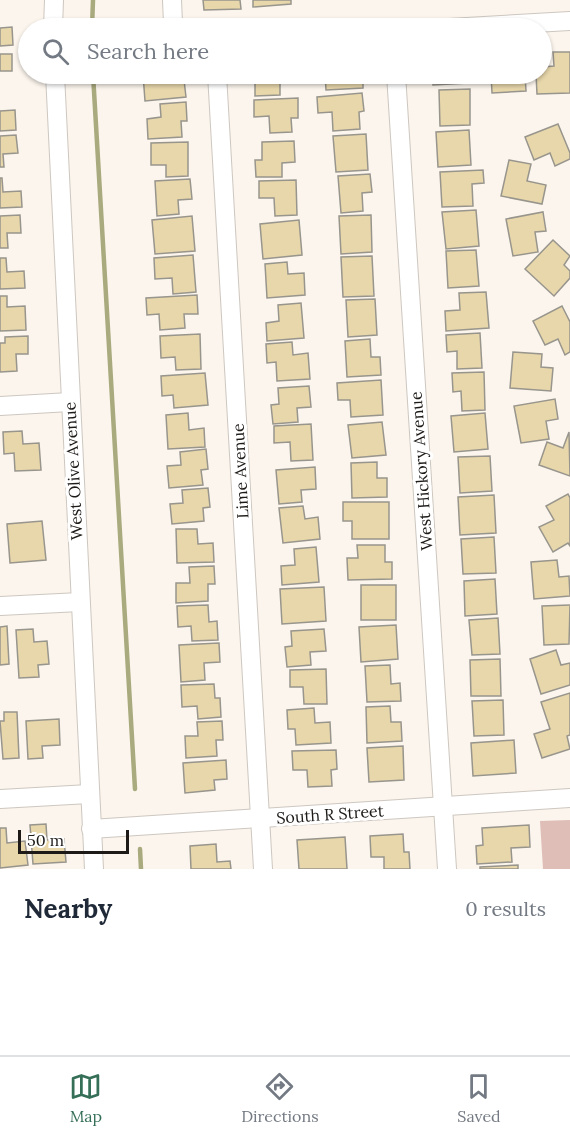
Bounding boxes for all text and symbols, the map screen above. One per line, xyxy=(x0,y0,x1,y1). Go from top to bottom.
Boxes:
search box xyxy=(18,18,552,84)
icon: search xyxy=(39,35,72,68)
text: Search here xyxy=(87,37,209,65)
street label: West Hickory Avenue xyxy=(405,391,437,551)
street label: West Olive Avenue xyxy=(59,401,87,541)
street label: Lime Avenue xyxy=(228,423,252,519)
street label: South R Street xyxy=(276,800,385,828)
scale bar xyxy=(18,827,129,854)
text: 50 m xyxy=(27,830,64,850)
text: Nearby xyxy=(24,892,112,925)
text: 0 results xyxy=(465,896,546,921)
tab: Map xyxy=(69,1070,102,1126)
tab: Directions xyxy=(241,1070,319,1126)
tab: Saved xyxy=(457,1070,501,1126)

